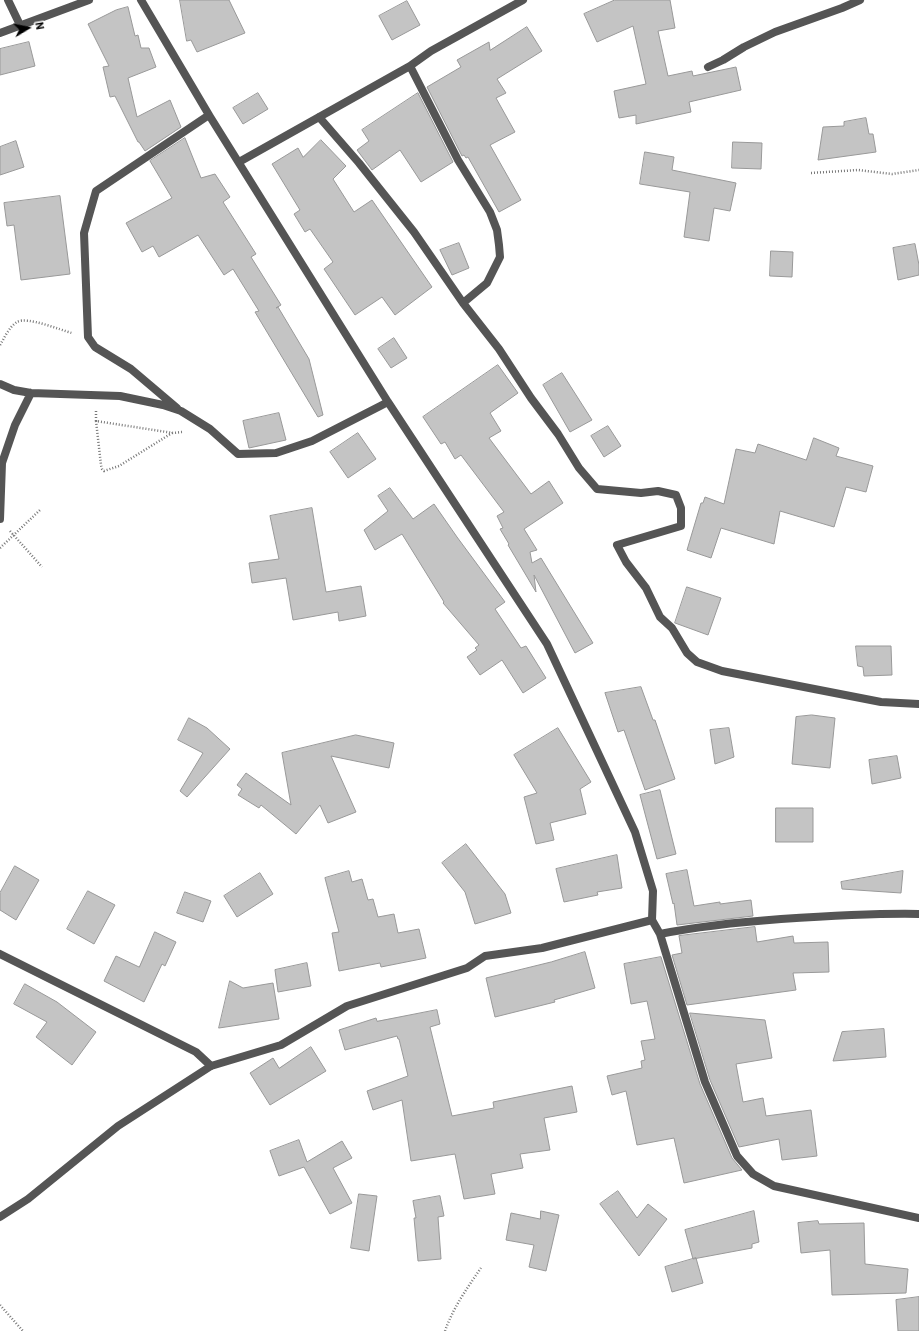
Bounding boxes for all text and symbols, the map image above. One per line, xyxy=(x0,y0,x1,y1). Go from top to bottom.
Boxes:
north arrow xyxy=(8,8,48,48)
text: N xyxy=(33,21,47,31)

